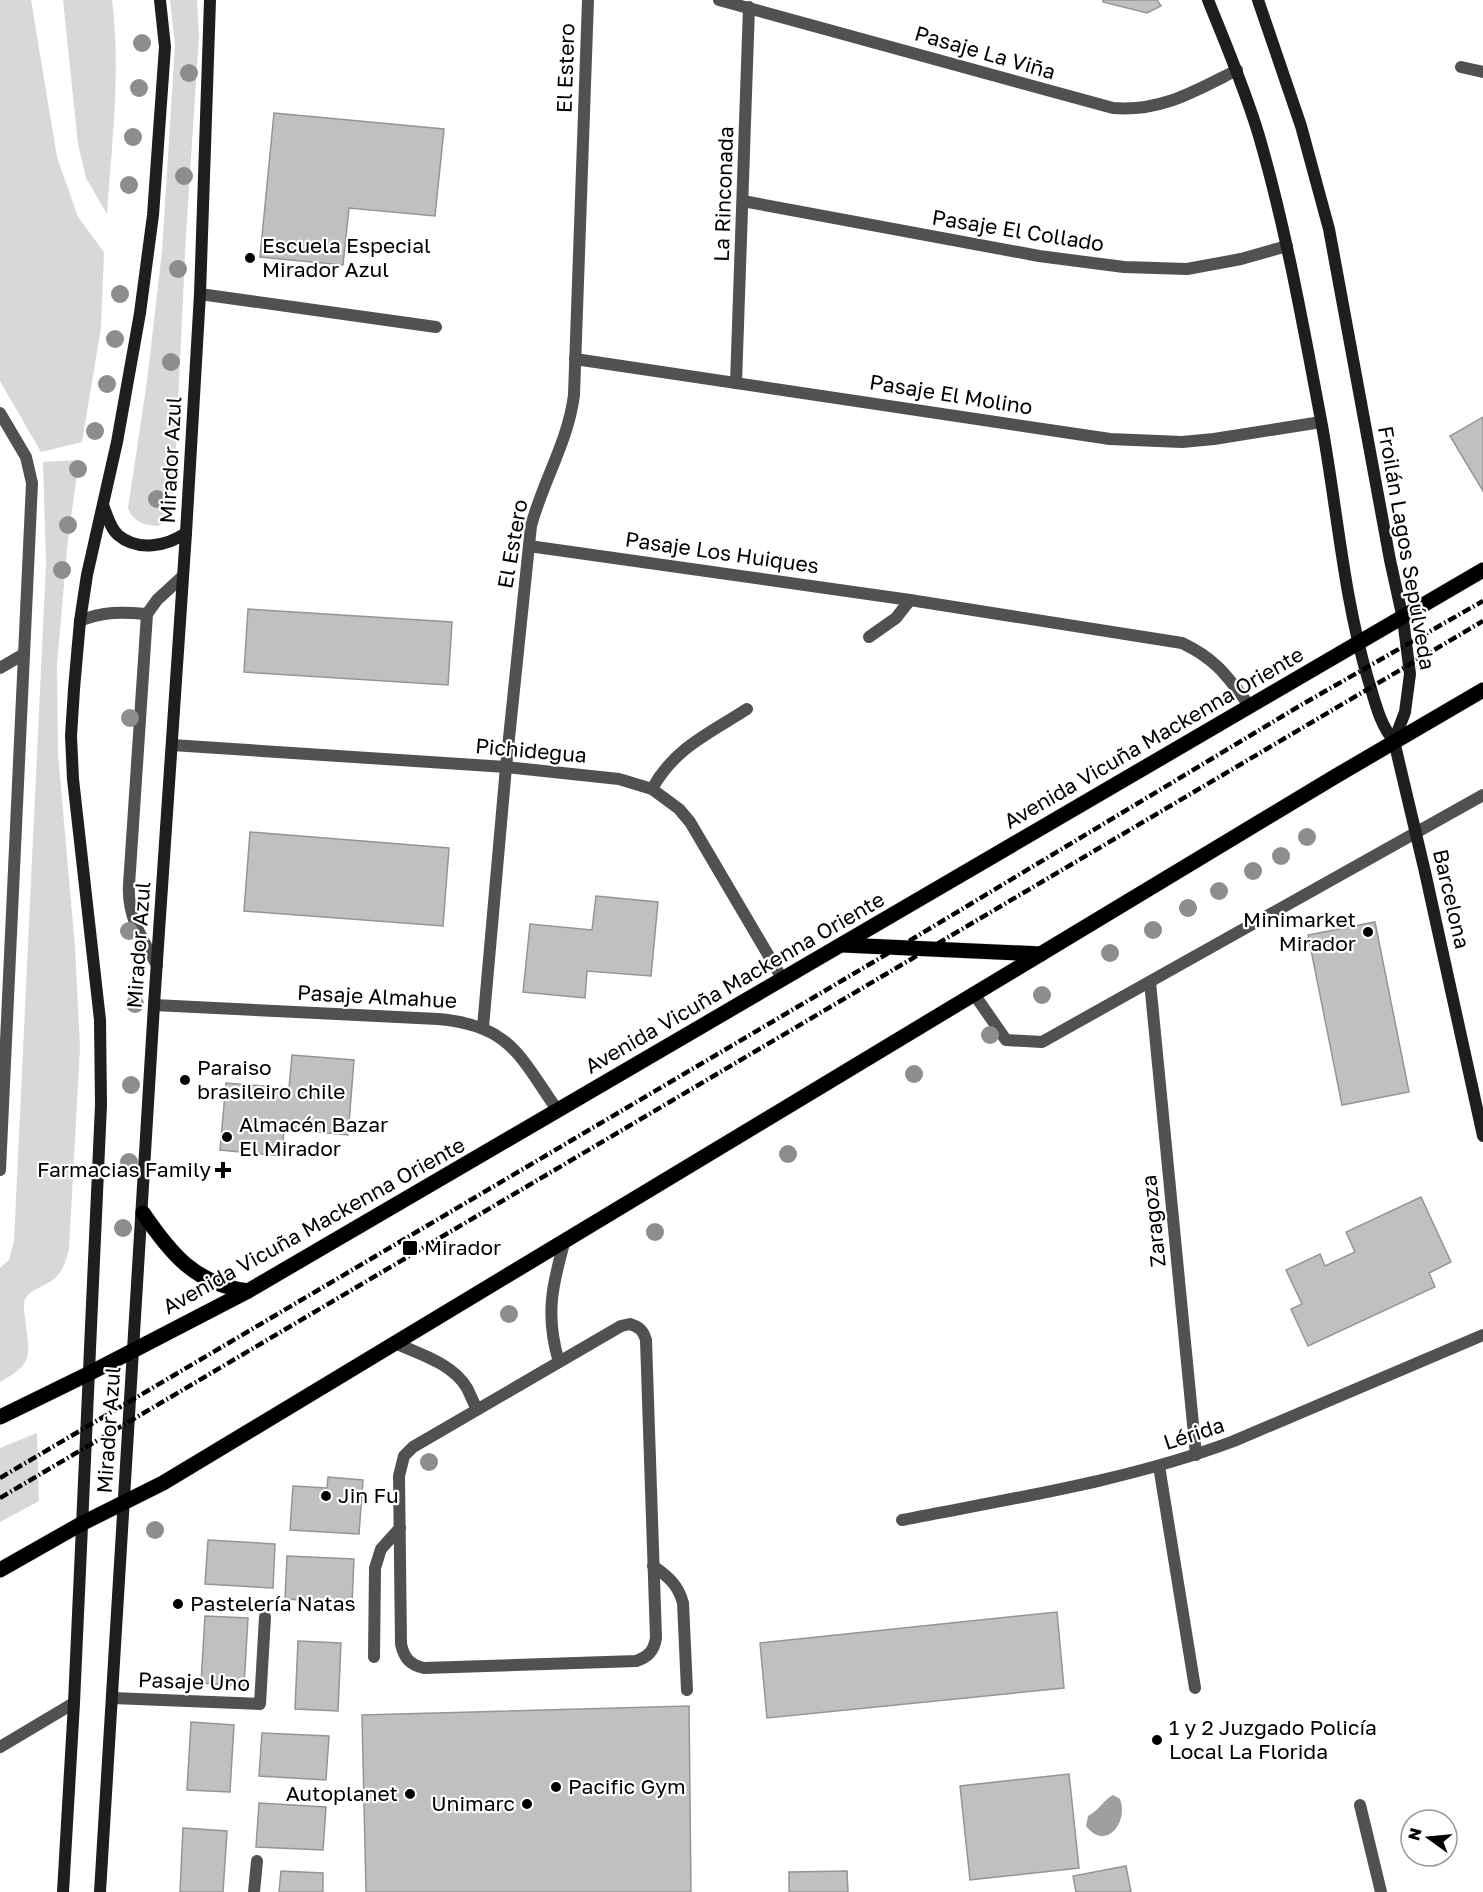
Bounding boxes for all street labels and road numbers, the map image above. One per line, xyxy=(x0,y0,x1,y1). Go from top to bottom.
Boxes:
street label: Pasaje La Viña xyxy=(912,20,1059,85)
street label: El Estero xyxy=(550,23,580,113)
street label: La Rinconada xyxy=(708,126,738,262)
street label: Pasaje El Collado xyxy=(930,204,1106,256)
street label: Pasaje El Molino xyxy=(868,368,1035,420)
street label: Mirador Azul xyxy=(154,396,186,524)
street label: Froilán Lagos Sepúlveda xyxy=(1373,424,1441,672)
street label: El Estero xyxy=(491,497,533,590)
street label: Pasaje Los Huiques xyxy=(624,526,821,578)
street label: Avenida Vicuña Mackenna Oriente xyxy=(999,640,1308,834)
street label: Pichidegua xyxy=(474,732,588,768)
street label: Barcelona xyxy=(1428,846,1476,951)
street label: Mirador Azul xyxy=(121,881,155,1009)
street label: Avenida Vicuña Mackenna Oriente xyxy=(580,885,889,1079)
street label: Pasaje Almahue xyxy=(296,979,458,1013)
street label: Avenida Vicuña Mackenna Oriente xyxy=(158,1131,469,1319)
street label: Zaragoza xyxy=(1135,1174,1171,1268)
street label: Mirador Azul xyxy=(91,1366,125,1494)
street label: Lérida xyxy=(1160,1411,1227,1455)
street label: Pasaje Uno xyxy=(137,1666,251,1696)

